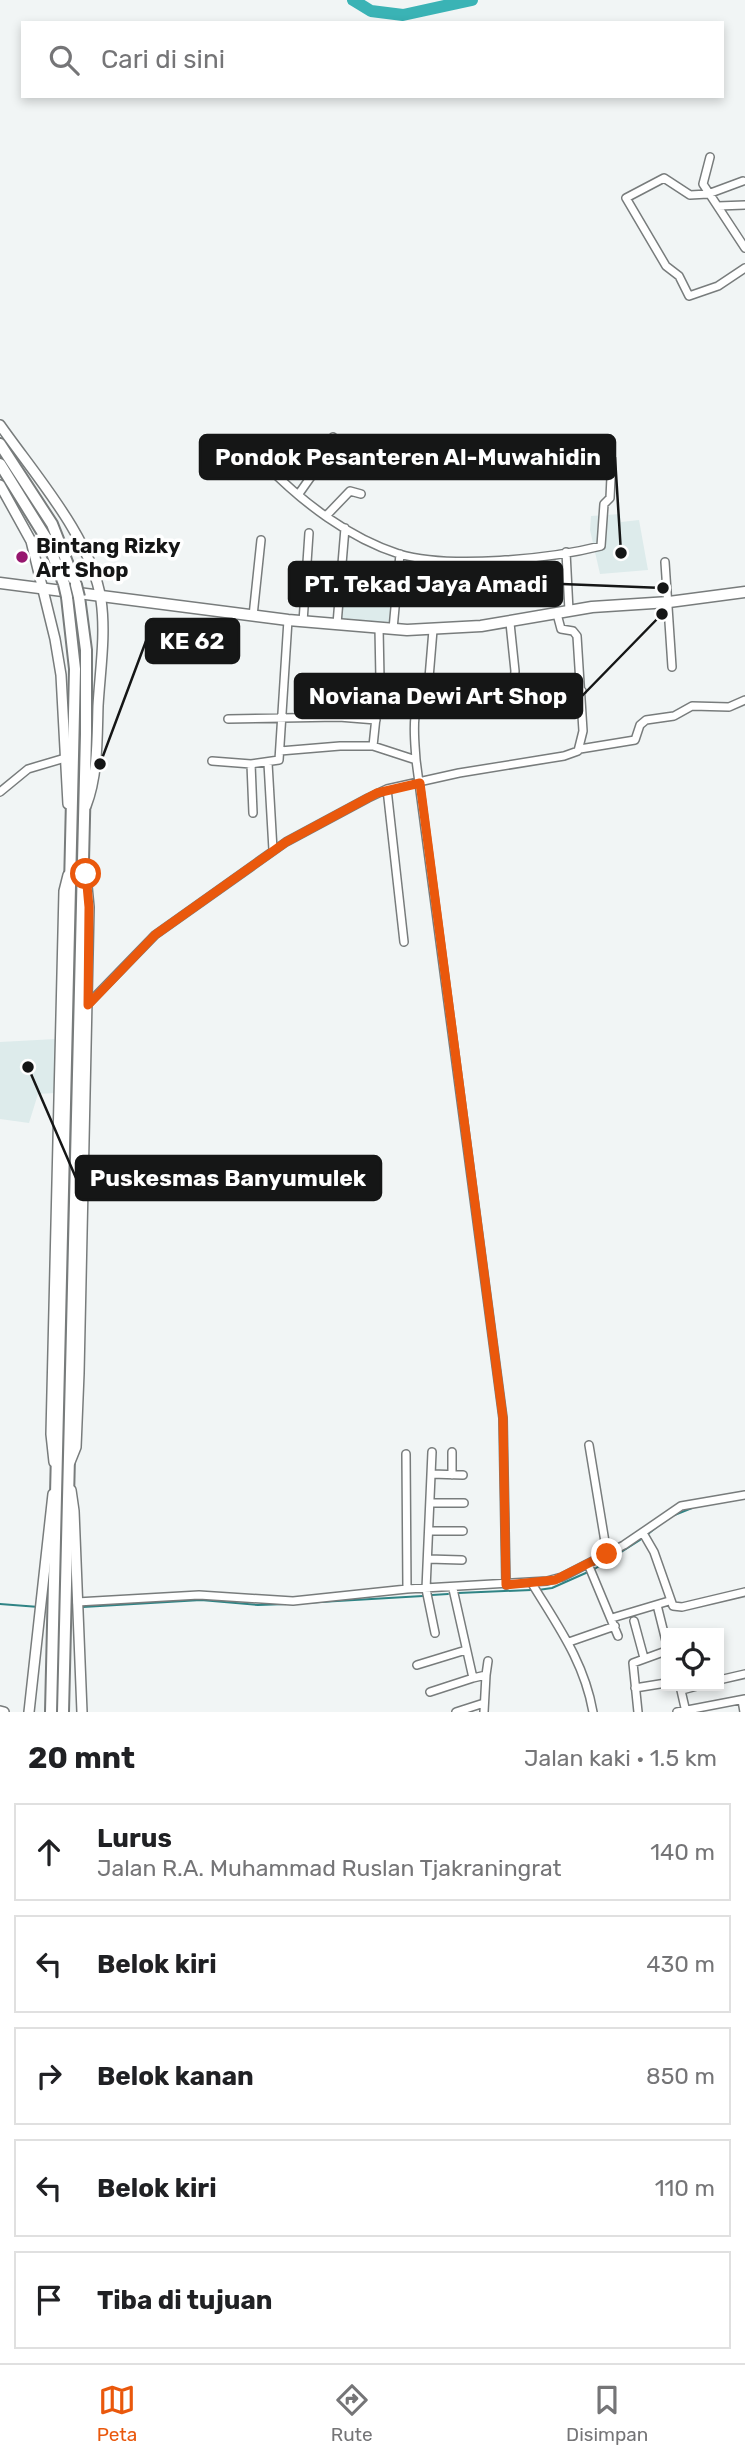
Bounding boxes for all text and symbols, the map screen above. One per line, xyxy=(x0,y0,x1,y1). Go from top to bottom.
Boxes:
search box xyxy=(21,21,724,98)
icon: search xyxy=(45,41,83,79)
text: Cari di sini xyxy=(101,44,225,75)
callout: Pondok Pesanteren Al-Muwahidin xyxy=(200,435,615,479)
text: Pondok Pesanteren Al-Muwahidin xyxy=(215,443,601,471)
place label: Bintang Rizky Art Shop xyxy=(36,533,181,582)
marker: Bintang Rizky Art Shop xyxy=(14,549,30,565)
callout: PT. Tekad Jaya Amadi xyxy=(289,562,562,606)
text: PT. Tekad Jaya Amadi xyxy=(304,570,548,598)
callout: KE 62 xyxy=(146,619,239,663)
text: KE 62 xyxy=(160,627,224,655)
callout: Noviana Dewi Art Shop xyxy=(295,674,582,718)
text: Noviana Dewi Art Shop xyxy=(309,682,567,710)
route start xyxy=(70,858,101,889)
callout: Puskesmas Banyumulek xyxy=(76,1156,381,1200)
text: Puskesmas Banyumulek xyxy=(90,1164,367,1192)
route end xyxy=(591,1538,622,1569)
map controls xyxy=(661,1628,724,1691)
button: locate xyxy=(661,1628,724,1691)
text: 20 mnt xyxy=(28,1740,135,1776)
text: Jalan kaki · 1.5 km xyxy=(524,1744,717,1772)
text: Lurus xyxy=(97,1823,172,1854)
icon: ahead xyxy=(30,1833,68,1871)
text: 140 m xyxy=(650,1838,715,1866)
text: Jalan R.A. Muhammad Ruslan Tjakraningrat xyxy=(97,1854,561,1882)
icon: left xyxy=(30,1945,68,1983)
text: Belok kiri xyxy=(97,1949,217,1980)
text: 430 m xyxy=(646,1950,715,1978)
icon: right xyxy=(30,2057,68,2095)
text: Belok kanan xyxy=(97,2061,254,2092)
text: 850 m xyxy=(646,2062,715,2090)
icon: left xyxy=(30,2169,68,2207)
text: Belok kiri xyxy=(97,2173,217,2204)
text: 110 m xyxy=(655,2174,715,2202)
icon: arrive xyxy=(30,2281,68,2319)
text: Tiba di tujuan xyxy=(97,2285,272,2316)
tab: Peta xyxy=(97,2381,137,2446)
tab: Rute xyxy=(331,2381,373,2446)
tab: Disimpan xyxy=(566,2381,648,2446)

